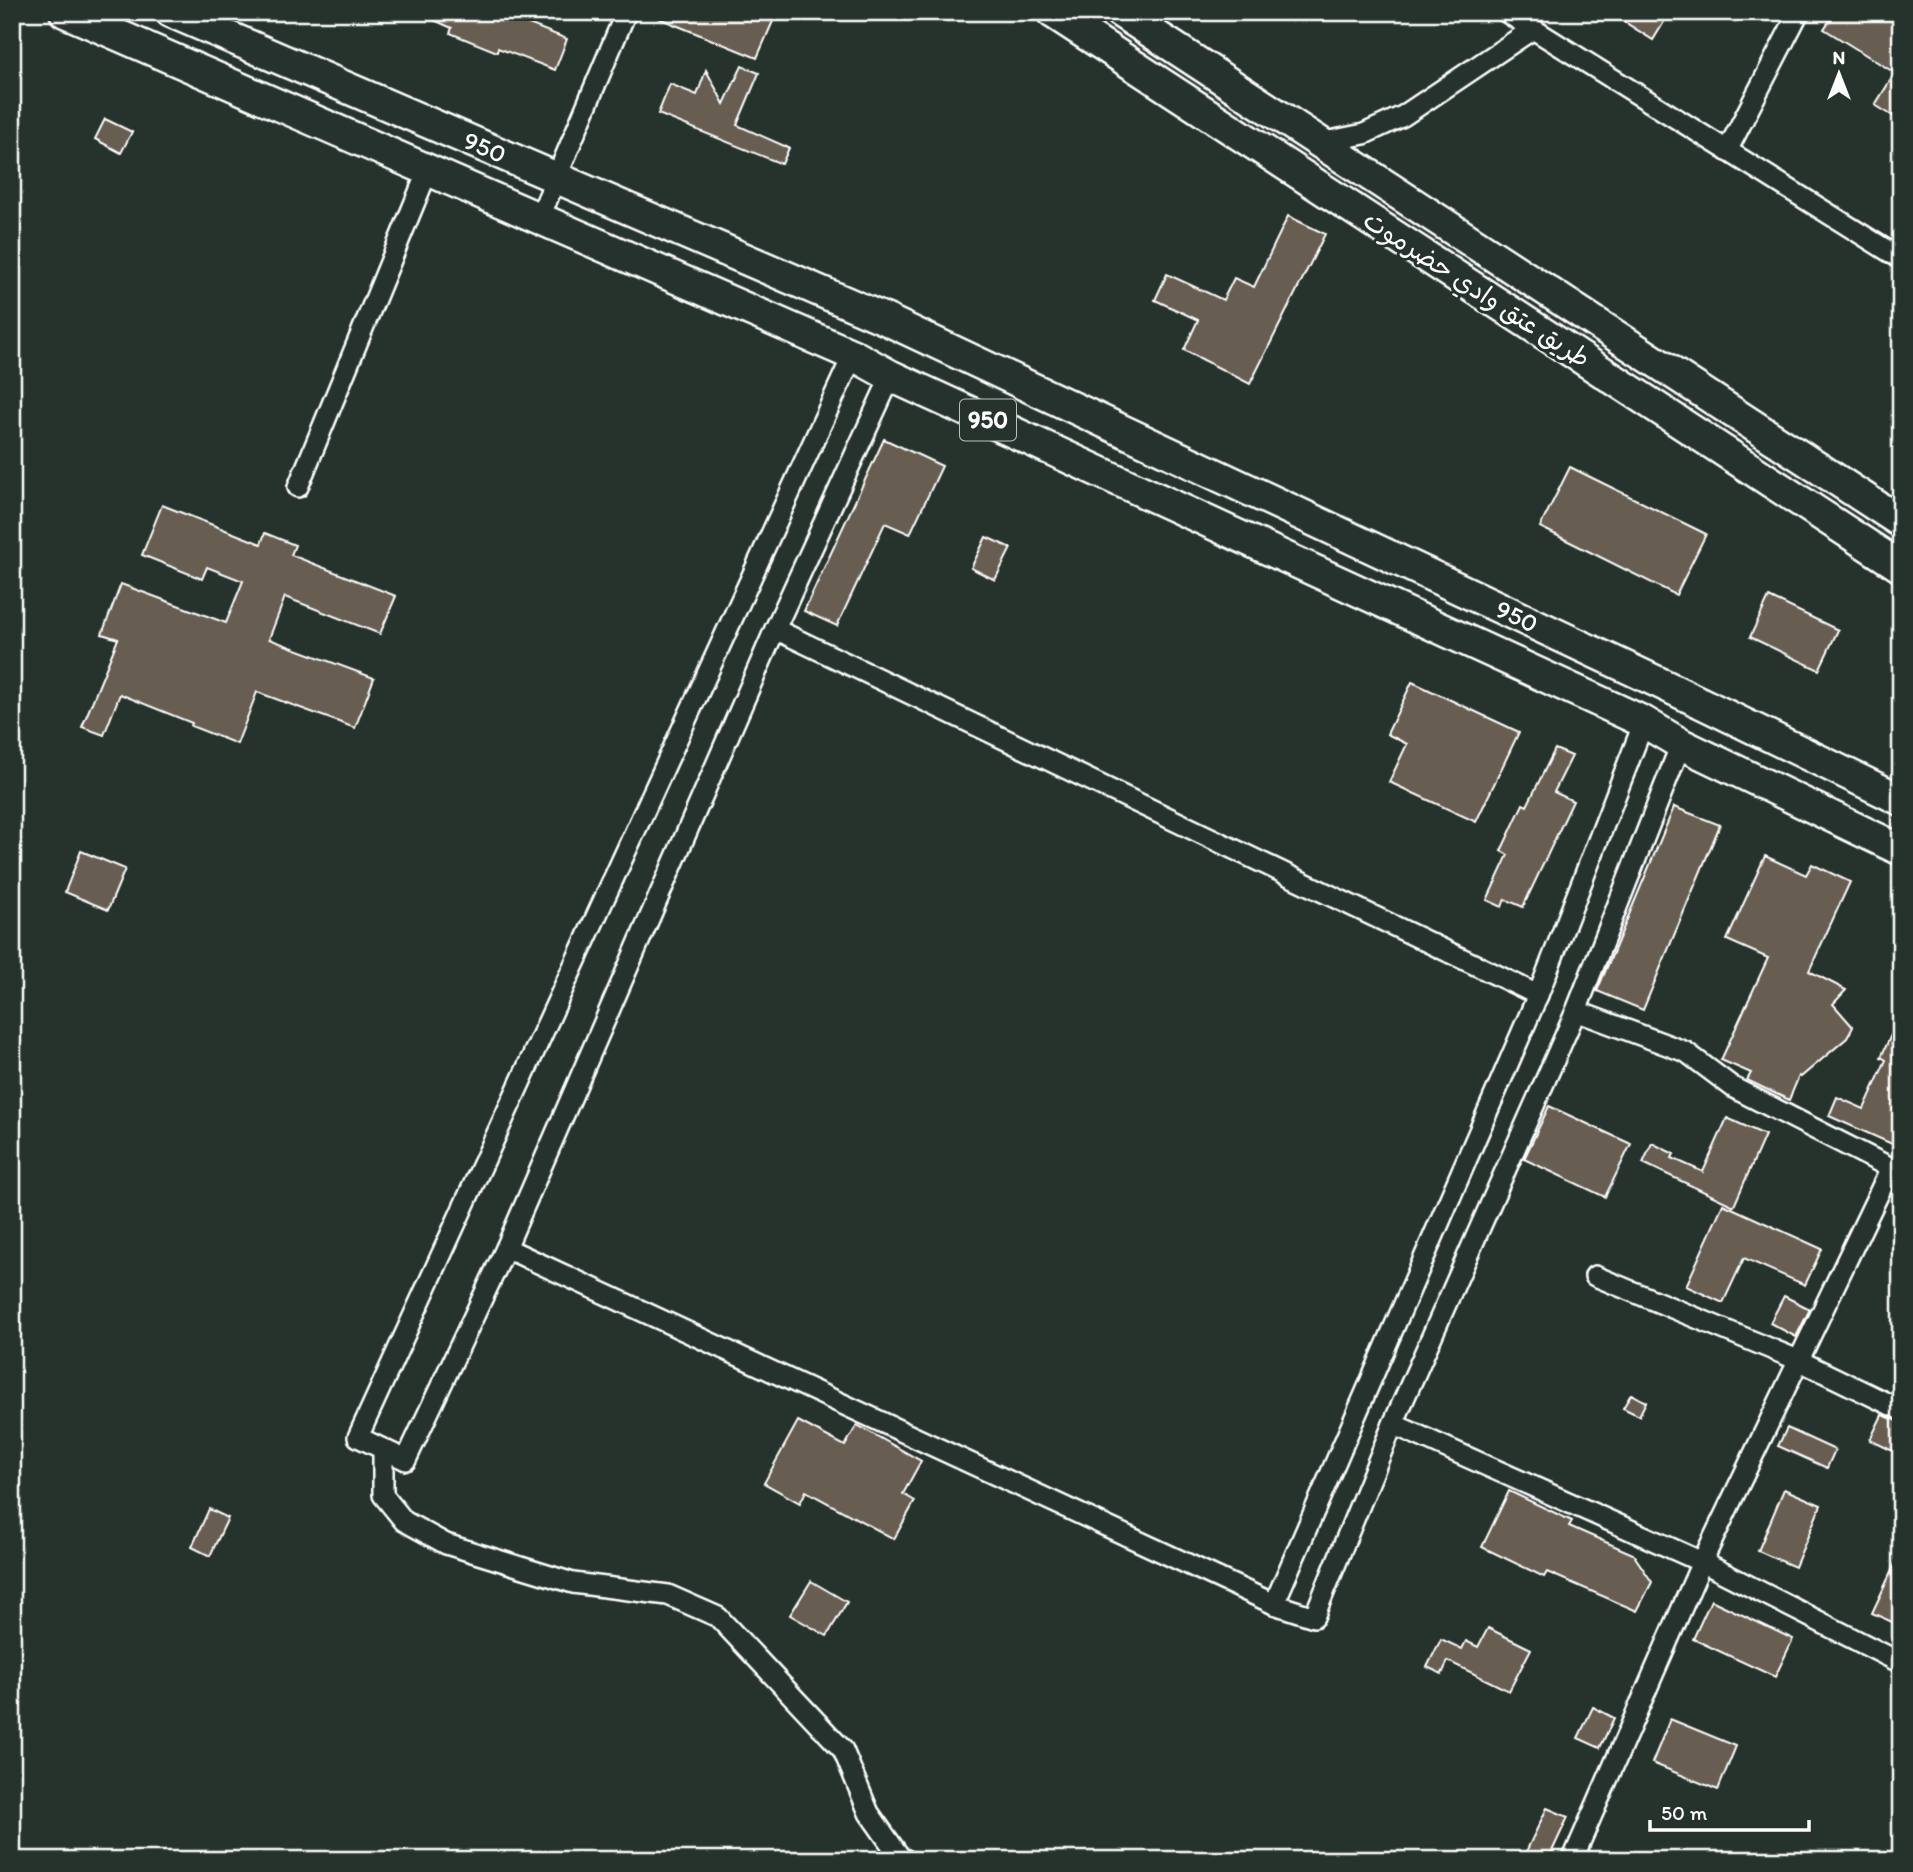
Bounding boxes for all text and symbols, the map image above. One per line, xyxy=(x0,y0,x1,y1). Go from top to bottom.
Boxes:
north arrow xyxy=(1804,38,1874,108)
text: N xyxy=(1833,46,1845,69)
street label: 950 xyxy=(459,124,511,170)
street label: طريق عتق وادي حضرموت xyxy=(1356,204,1597,377)
road number: 950 xyxy=(960,400,1016,440)
street label: 950 xyxy=(1491,592,1543,640)
scale bar xyxy=(1650,1788,1810,1832)
text: 50 m xyxy=(1661,1800,1708,1825)

